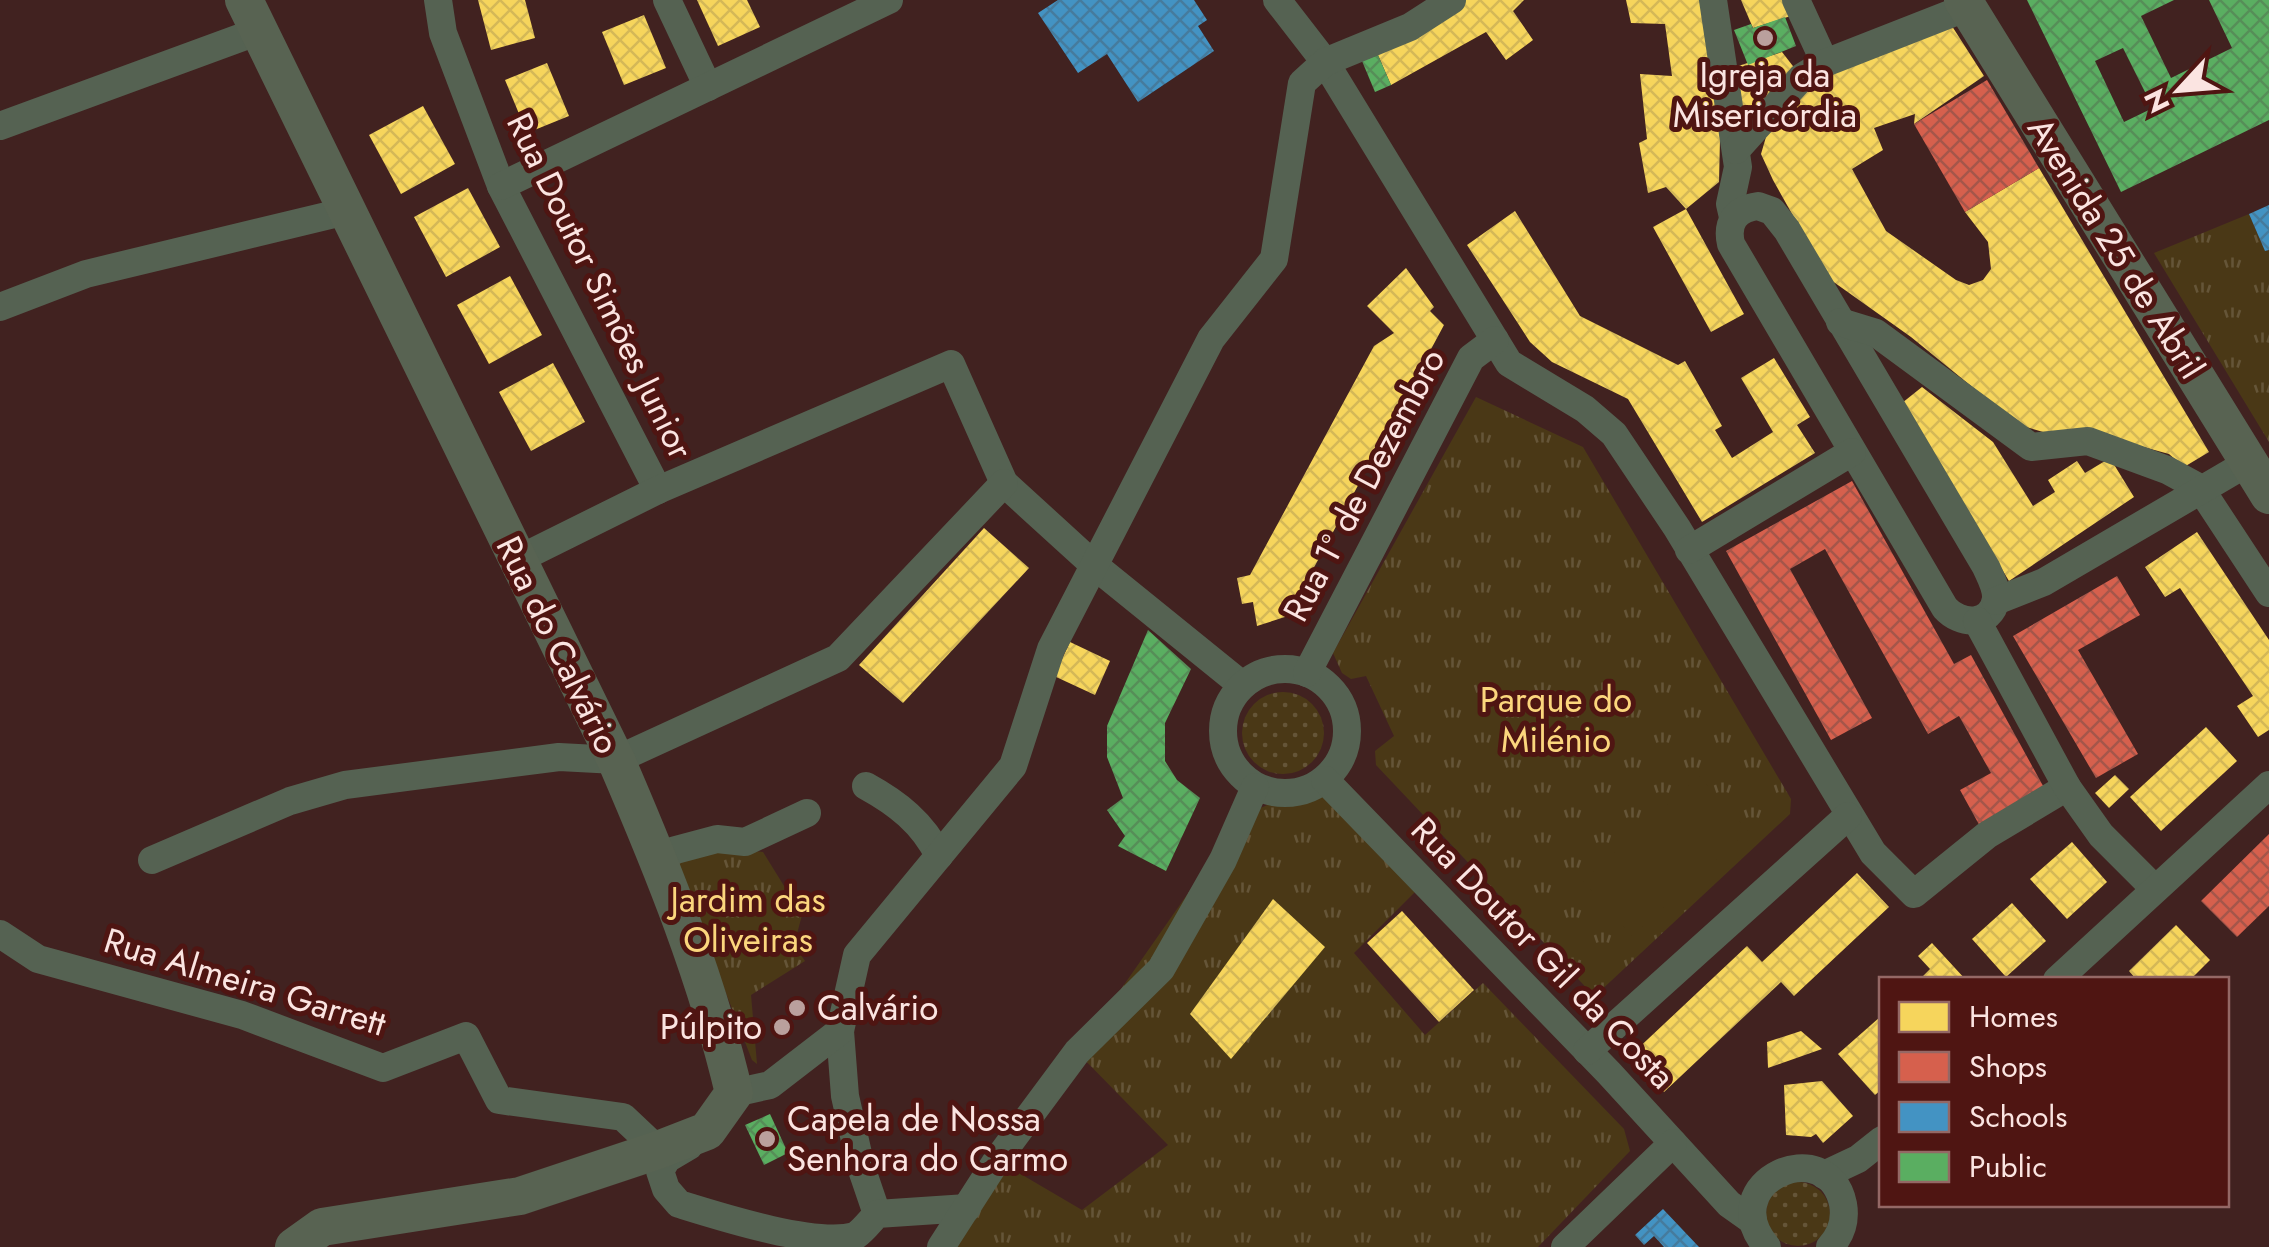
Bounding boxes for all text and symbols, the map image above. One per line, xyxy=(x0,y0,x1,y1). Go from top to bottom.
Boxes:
marker: Igreja da Misericórdia xyxy=(1754,27,1776,49)
north arrow xyxy=(2129,40,2229,140)
place label: Igreja da Misericórdia xyxy=(1673,50,1857,140)
text: N xyxy=(2134,82,2180,120)
street label: Rua Doutor Simões Junior xyxy=(494,105,706,467)
street label: Avenida 25 de Abril xyxy=(2015,108,2217,388)
street label: Rua 1º de Dezembro xyxy=(1271,340,1457,630)
street label: Rua do Calvário xyxy=(484,528,632,762)
park label: Parque do Milénio xyxy=(1480,675,1632,765)
street label: Rua Doutor Gil da Costa xyxy=(1400,806,1686,1100)
park label: Jardim das Oliveiras xyxy=(667,875,825,965)
street label: Rua Almeira Garrett xyxy=(98,915,393,1049)
legend xyxy=(1879,977,2229,1207)
place label: Calvário xyxy=(817,983,938,1033)
text: Homes xyxy=(1969,995,2058,1038)
marker: Calvário xyxy=(786,997,808,1019)
place label: Púlpito xyxy=(660,1002,762,1052)
marker: Púlpito xyxy=(771,1016,793,1038)
text: Shops xyxy=(1969,1045,2047,1088)
place label: Capela de Nossa Senhora do Carmo xyxy=(787,1094,1068,1184)
text: Schools xyxy=(1969,1095,2067,1138)
marker: Capela de Nossa Senhora do Carmo xyxy=(756,1128,778,1150)
text: Public xyxy=(1969,1145,2047,1188)

